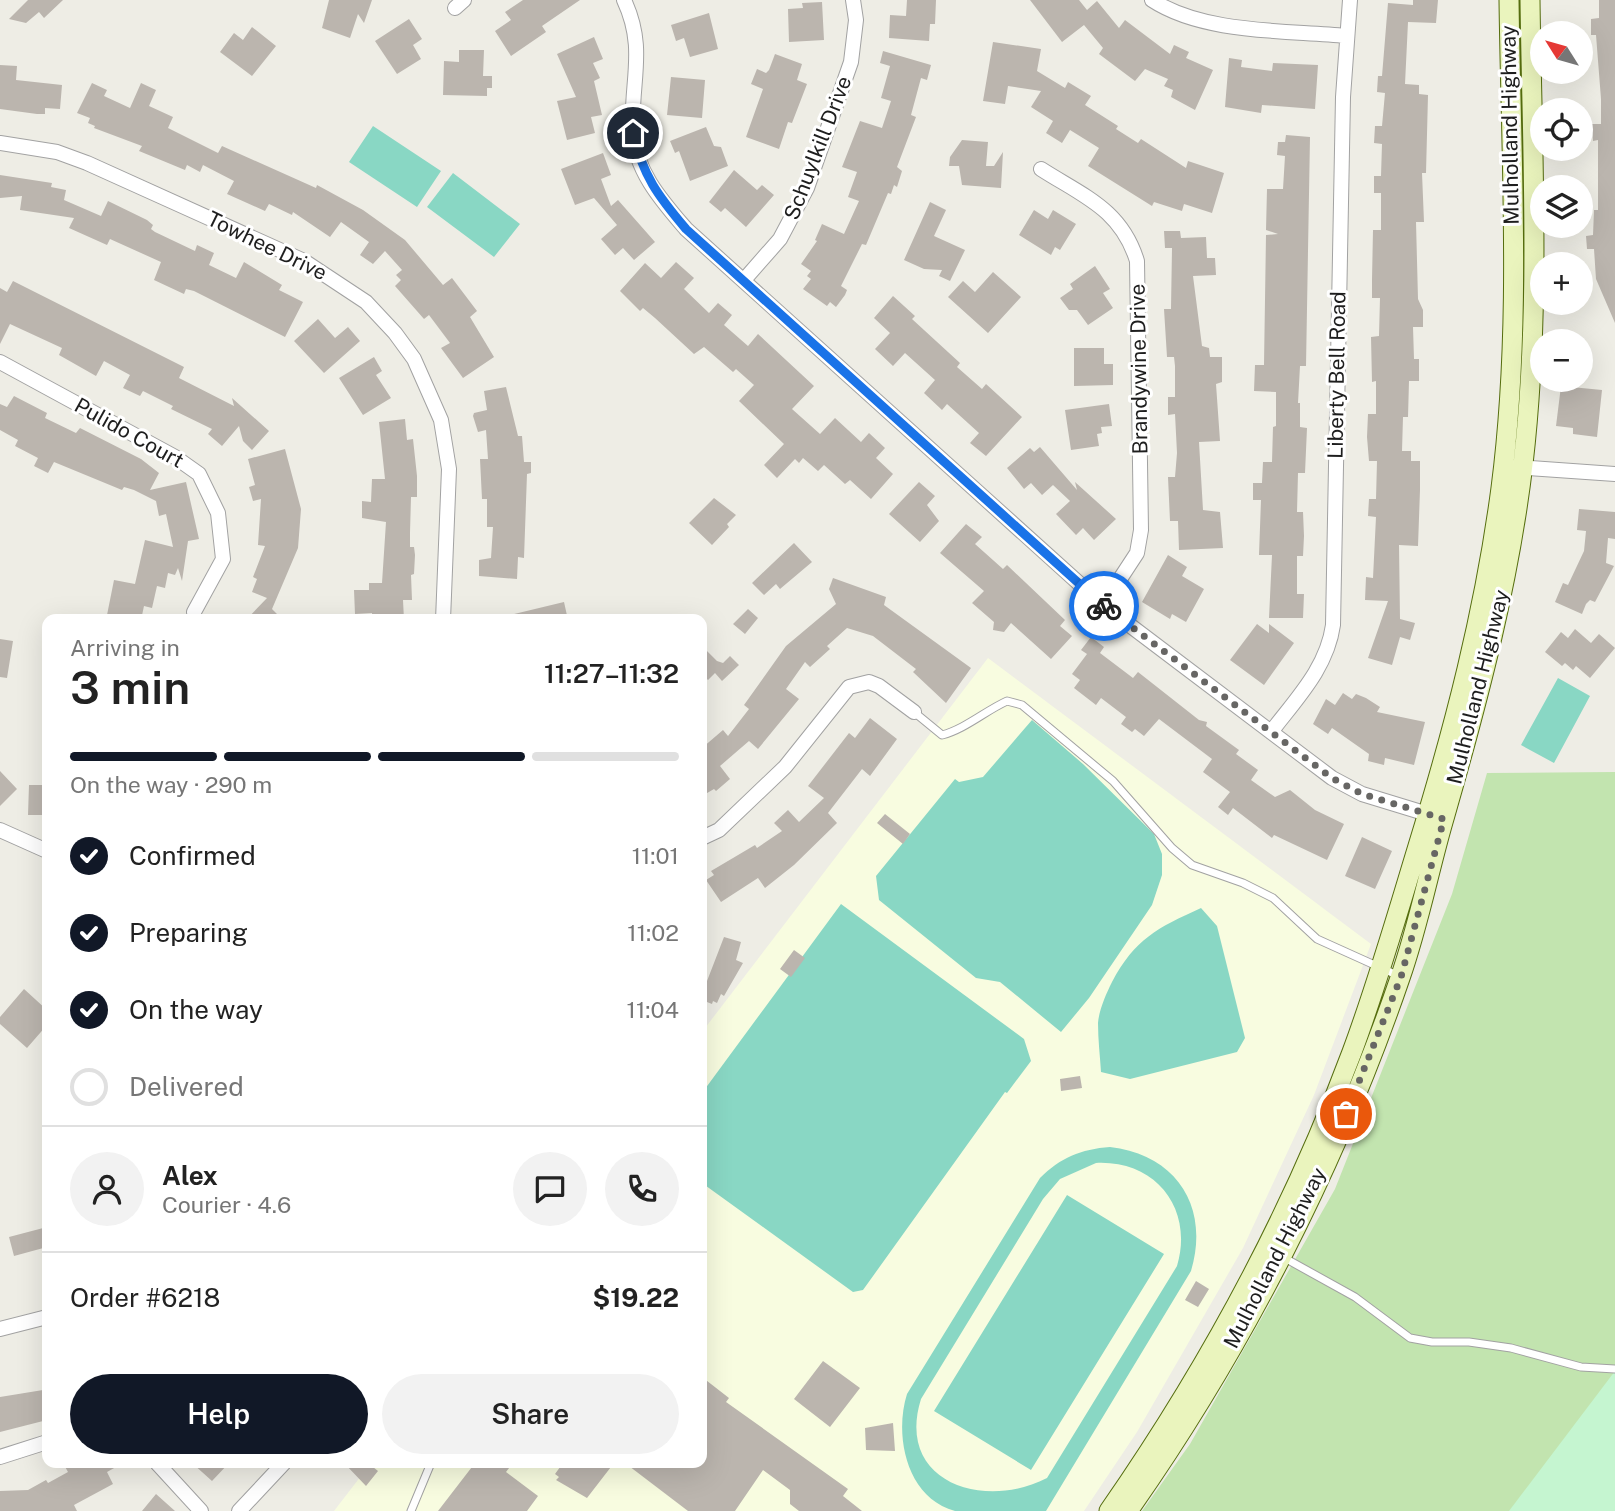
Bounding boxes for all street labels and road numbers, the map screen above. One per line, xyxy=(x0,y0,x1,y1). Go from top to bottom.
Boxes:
street label: Mulholland Highway xyxy=(1495,25,1524,225)
street label: Schuylkill Drive xyxy=(779,72,856,223)
street label: Towhee Drive xyxy=(203,206,331,285)
street label: Brandywine Drive xyxy=(1125,284,1152,454)
street label: Liberty Bell Road xyxy=(1323,291,1350,459)
street label: Pulido Court xyxy=(70,392,188,473)
street label: Mulholland Highway xyxy=(1441,587,1514,787)
street label: Mulholland Highway xyxy=(1218,1163,1331,1352)

